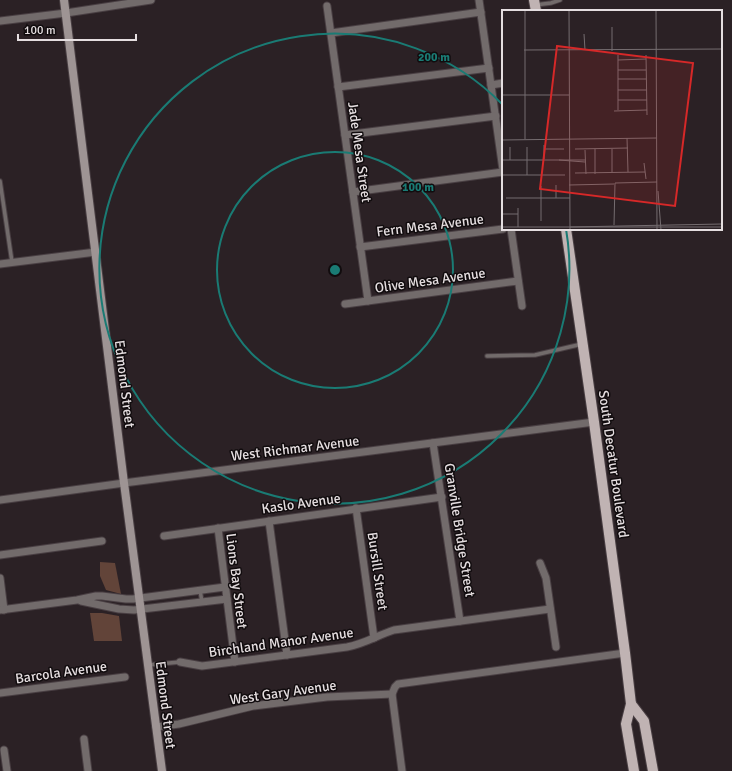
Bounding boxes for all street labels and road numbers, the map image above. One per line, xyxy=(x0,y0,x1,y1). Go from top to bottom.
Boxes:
street label: Jade Mesa Street xyxy=(344,101,375,204)
street label: Fern Mesa Avenue xyxy=(375,210,485,241)
street label: Olive Mesa Avenue xyxy=(374,264,487,297)
street label: Edmond Street xyxy=(111,339,138,429)
street label: South Decatur Boulevard xyxy=(595,389,632,539)
street label: West Richmar Avenue xyxy=(230,432,360,465)
street label: Granville Bridge Street xyxy=(441,462,479,598)
street label: Kaslo Avenue xyxy=(260,490,342,517)
street label: Bursill Street xyxy=(364,531,391,611)
street label: Lions Bay Street xyxy=(222,532,251,630)
street label: Birchland Manor Avenue xyxy=(208,624,355,661)
street label: Barcola Avenue xyxy=(14,658,108,687)
street label: Edmond Street xyxy=(152,660,179,750)
street label: West Gary Avenue xyxy=(229,677,337,708)

